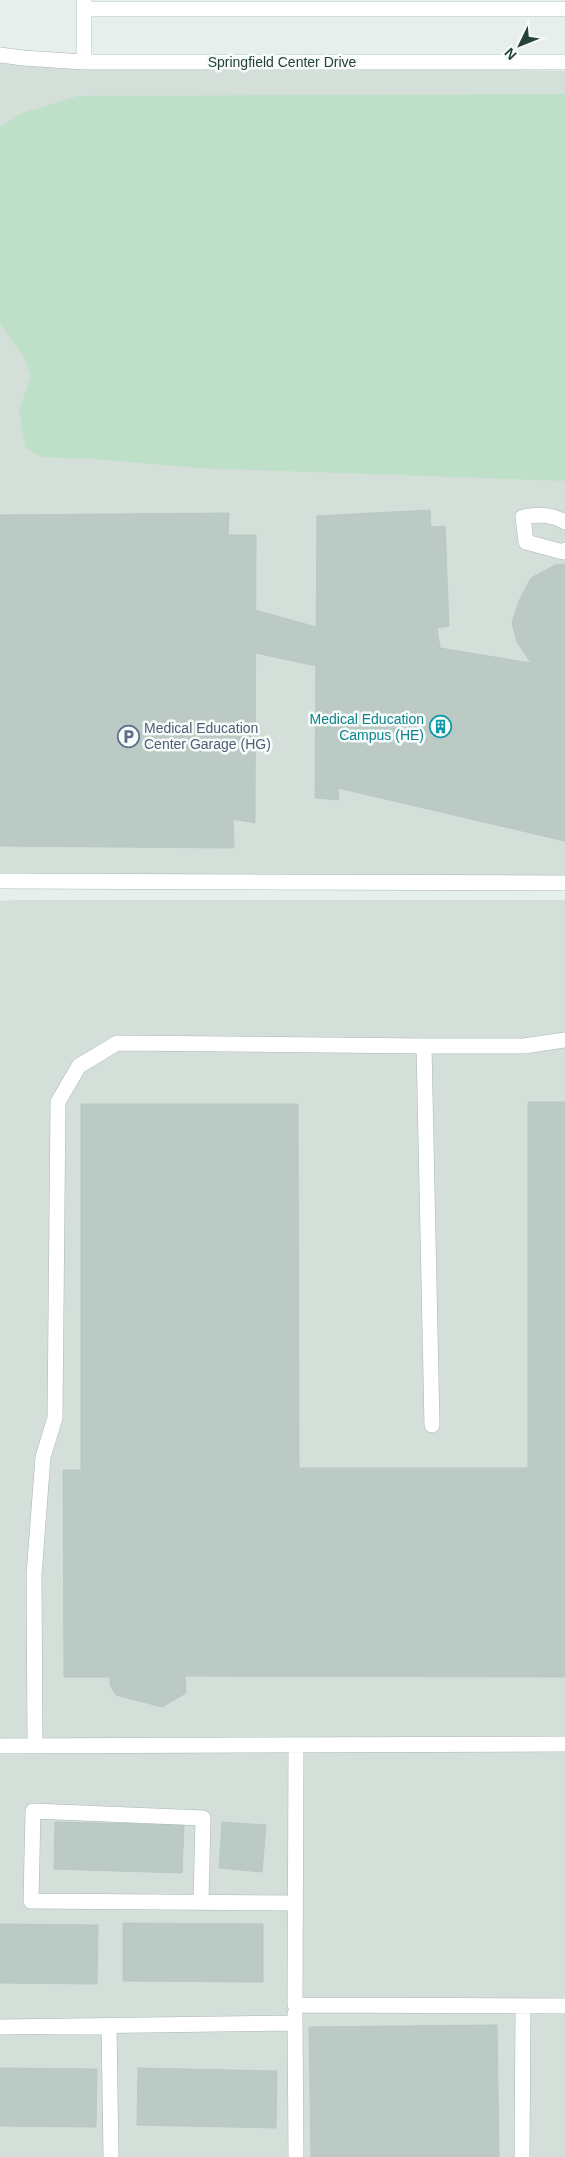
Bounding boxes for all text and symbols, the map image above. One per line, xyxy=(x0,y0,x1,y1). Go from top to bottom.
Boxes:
north arrow xyxy=(495,20,545,70)
text: N xyxy=(501,45,520,63)
street label: Springfield Center Drive xyxy=(208,54,357,70)
place label: Medical Education Campus (HE) xyxy=(310,711,424,743)
building icon: Medical Education Campus (HE) xyxy=(428,715,452,739)
place label: Medical Education Center Garage (HG) xyxy=(144,720,271,752)
parking icon: Medical Education Center Garage (HG) xyxy=(116,724,140,748)

